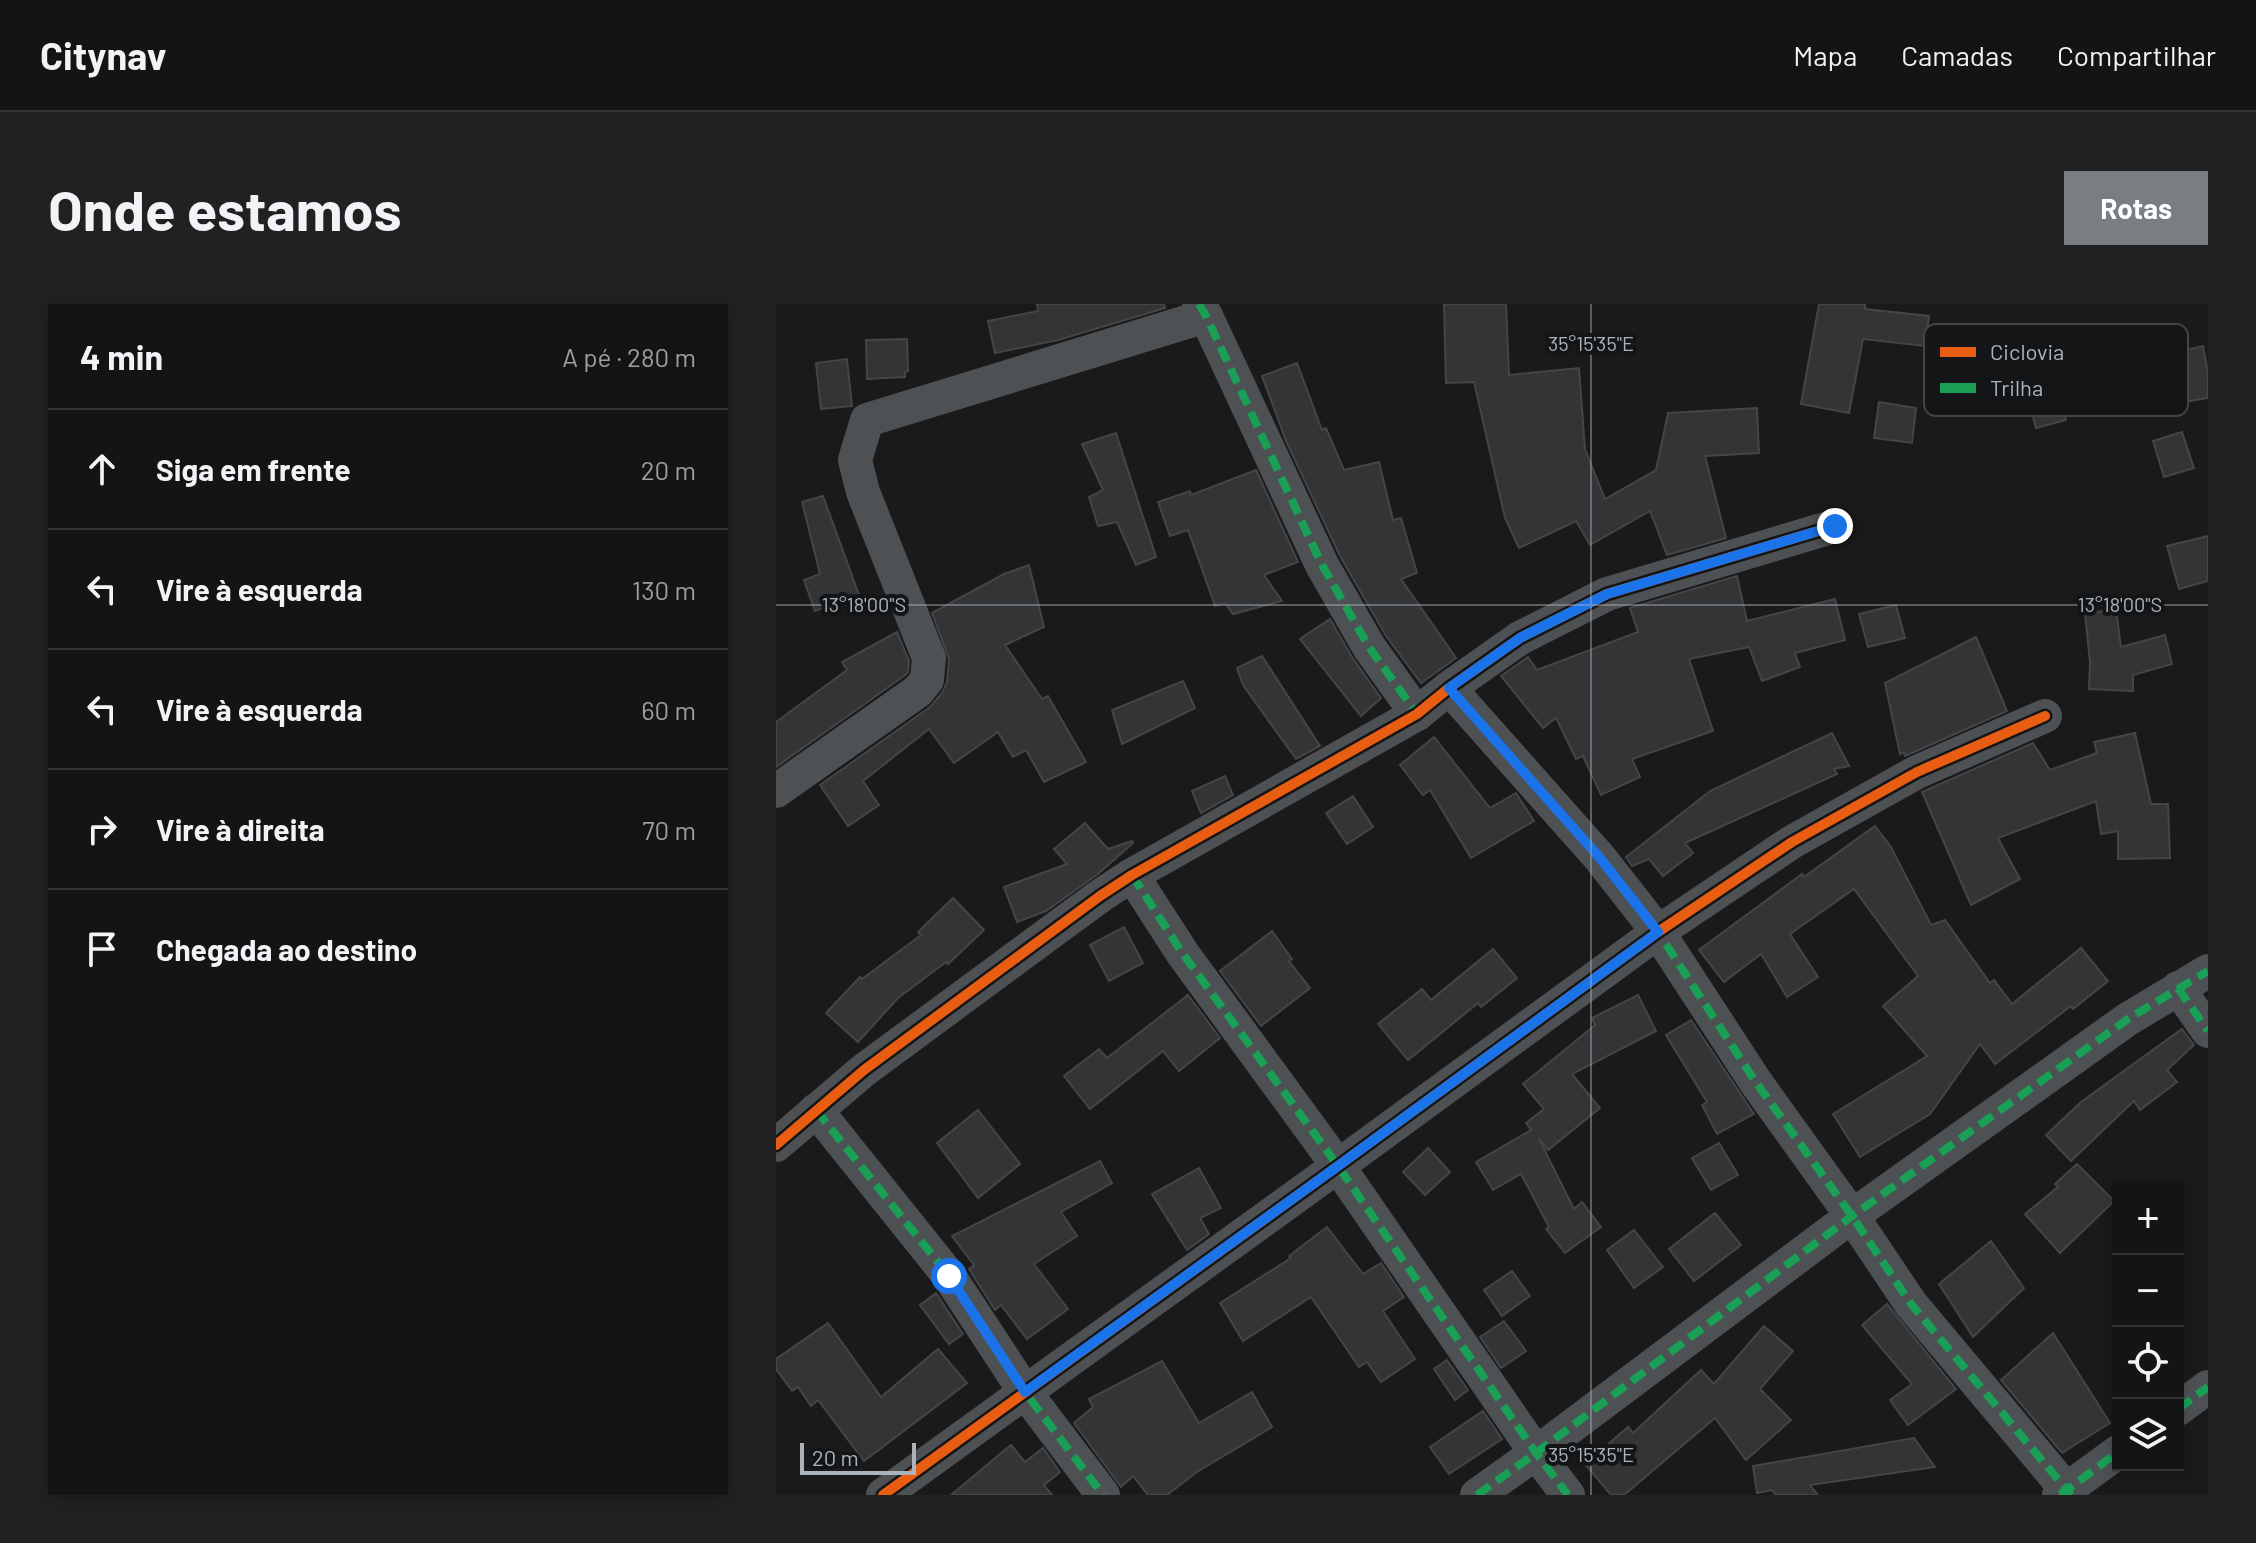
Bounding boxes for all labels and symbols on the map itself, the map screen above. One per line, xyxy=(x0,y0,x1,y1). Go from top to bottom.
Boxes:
legend xyxy=(1924,324,2188,416)
text: 35°15'35"E xyxy=(1548,331,1634,355)
text: Ciclovia xyxy=(1990,338,2064,364)
text: Trilha xyxy=(1990,374,2043,400)
route end xyxy=(1817,508,1853,544)
text: 13°18'00"S xyxy=(822,592,906,616)
text: 13°18'00"S xyxy=(2078,592,2162,616)
route start xyxy=(931,1258,967,1294)
scale bar xyxy=(800,1439,916,1475)
text: 35°15'35"E xyxy=(1548,1442,1634,1466)

